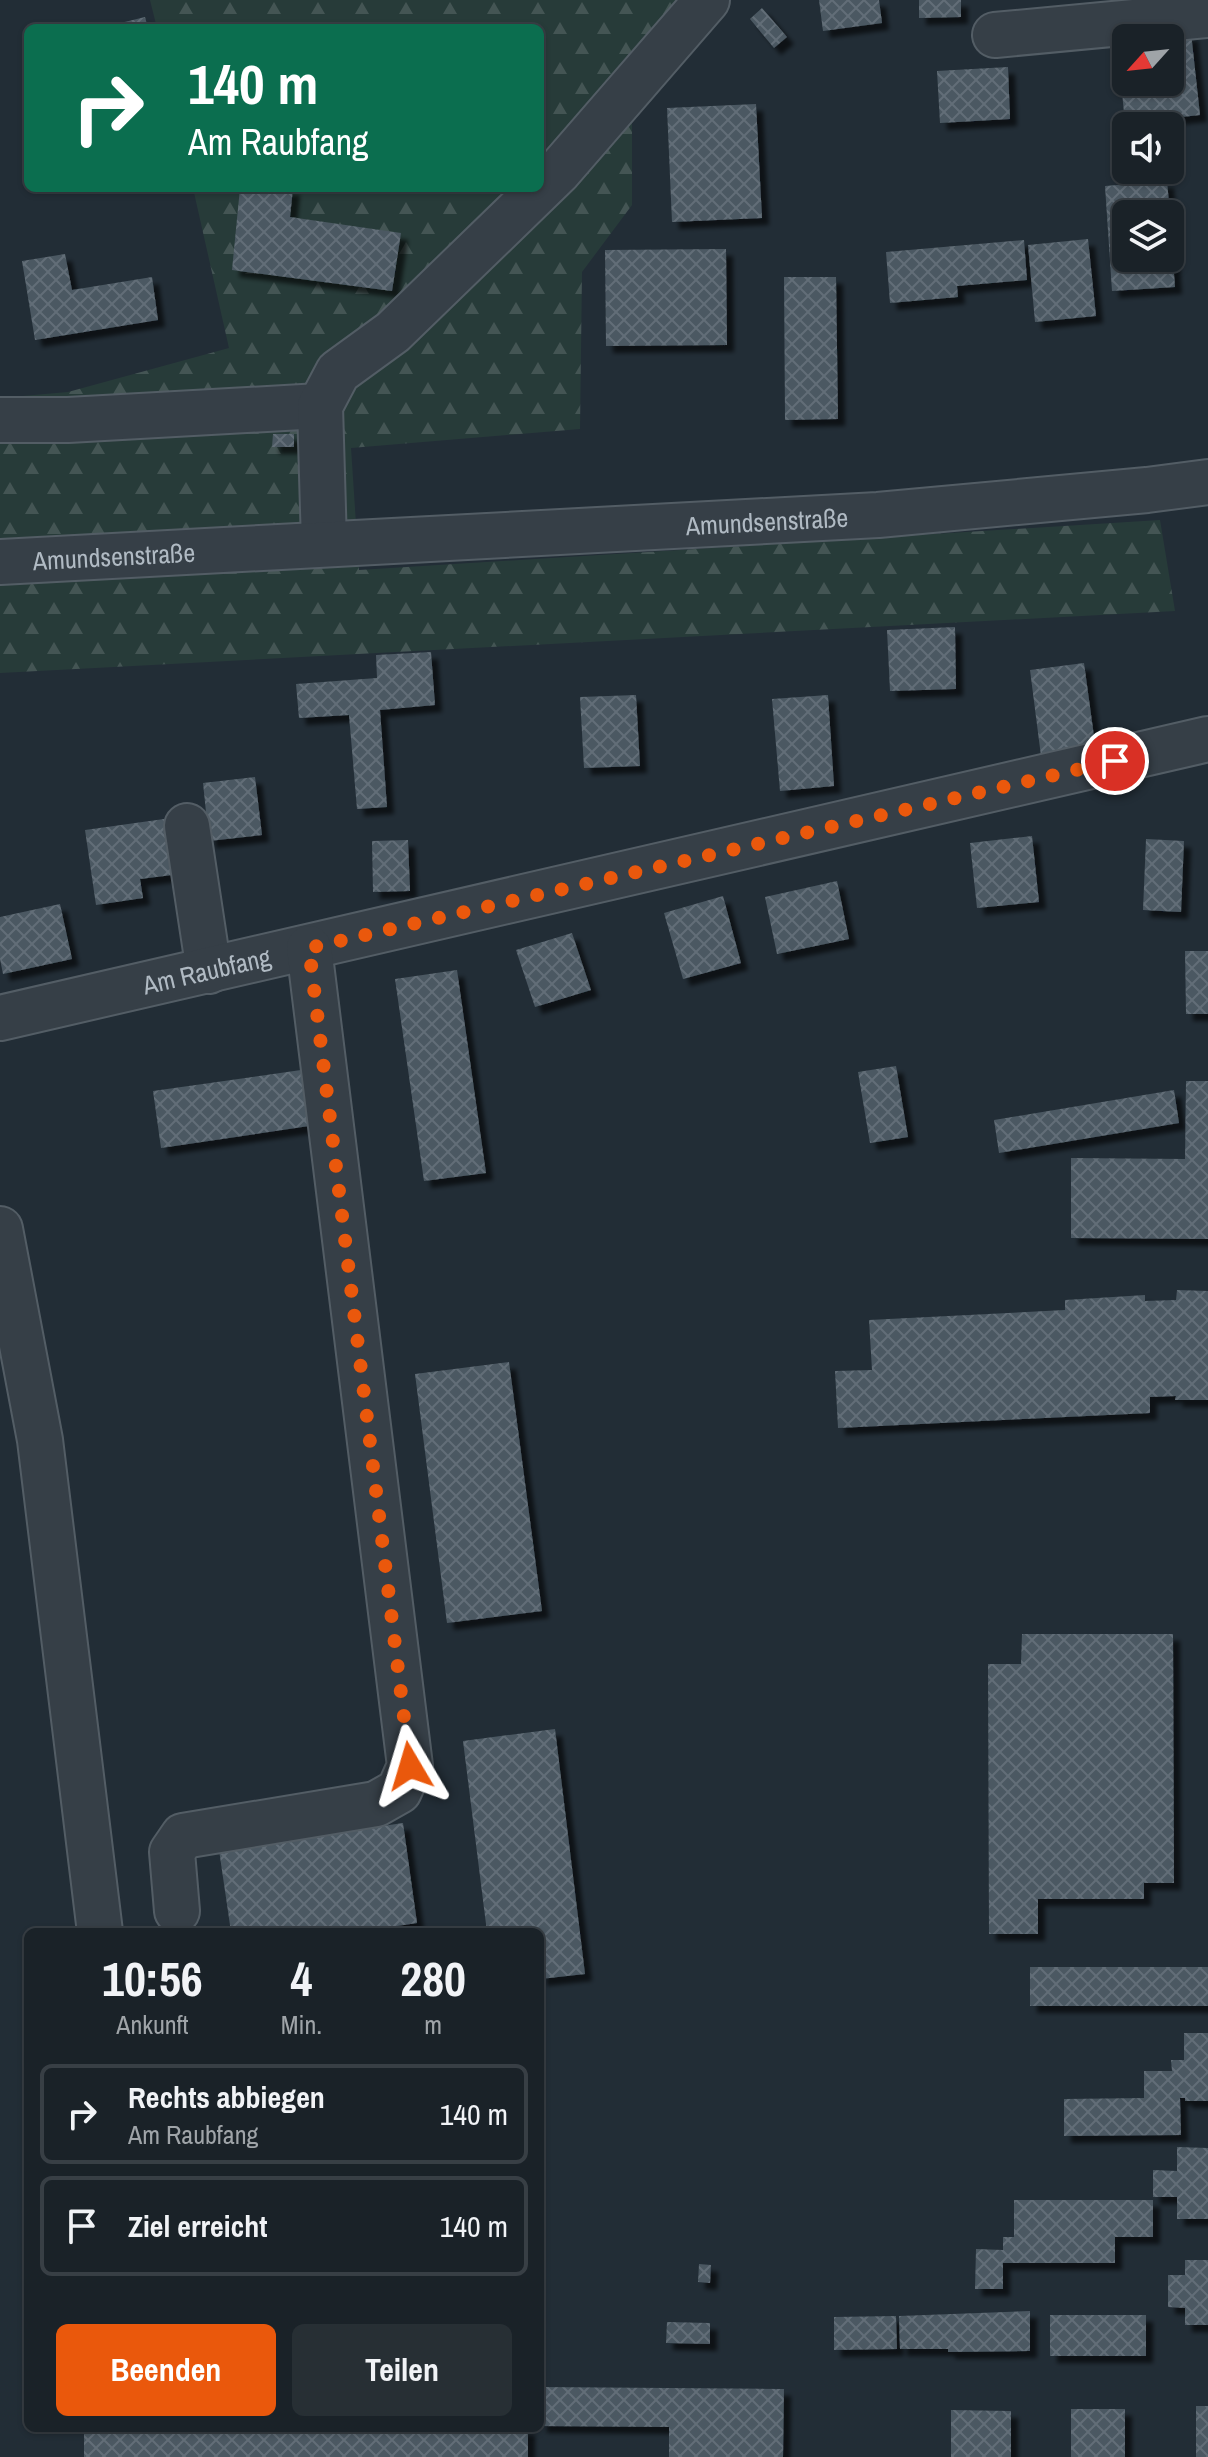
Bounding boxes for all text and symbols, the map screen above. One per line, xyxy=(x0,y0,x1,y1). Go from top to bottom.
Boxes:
north arrow xyxy=(1112,24,1184,96)
map controls xyxy=(1112,24,1184,272)
text: 140 m xyxy=(188,46,318,121)
icon: right xyxy=(56,56,160,160)
button: sound xyxy=(1112,112,1184,184)
text: Am Raubfang xyxy=(188,118,369,166)
button: layers xyxy=(1112,200,1184,272)
street label: Amundsenstraße xyxy=(684,499,849,543)
street label: Amundsenstraße xyxy=(31,534,196,578)
pin xyxy=(1081,727,1149,795)
icon: arrive xyxy=(1093,739,1137,783)
street label: Am Raubfang xyxy=(138,939,274,1002)
position arrow xyxy=(368,1724,452,1808)
text: 10:56 xyxy=(102,1946,203,2011)
text: 4 xyxy=(291,1946,312,2011)
text: 280 xyxy=(400,1946,466,2011)
text: Ankunft xyxy=(116,2007,189,2042)
text: Min. xyxy=(281,2007,322,2042)
text: m xyxy=(424,2007,442,2042)
text: Rechts abbiegen xyxy=(128,2077,325,2117)
icon: right xyxy=(60,2092,104,2136)
text: 140 m xyxy=(440,2094,508,2134)
text: Am Raubfang xyxy=(128,2117,258,2152)
icon: arrive xyxy=(60,2204,104,2248)
text: Ziel erreicht xyxy=(128,2206,267,2246)
text: 140 m xyxy=(440,2206,508,2246)
button: Beenden xyxy=(56,2324,276,2416)
button: Teilen xyxy=(292,2324,512,2416)

